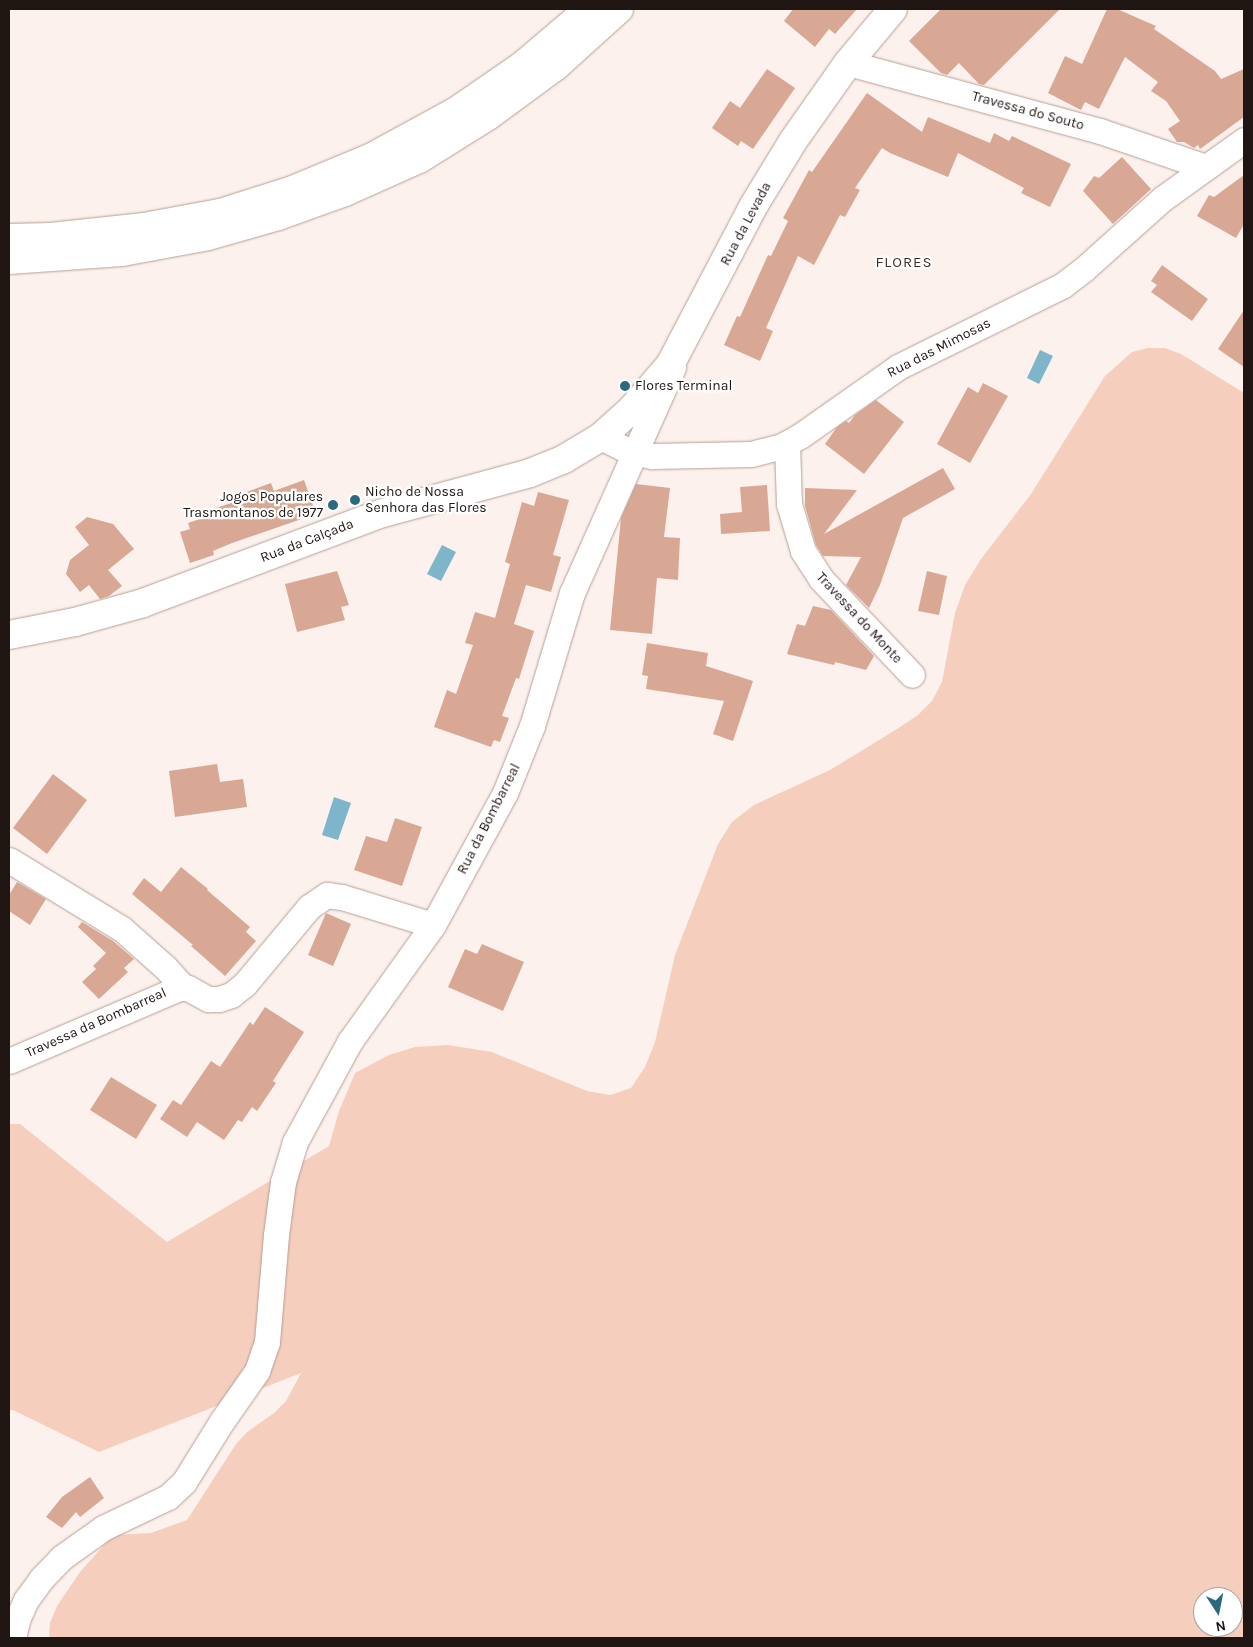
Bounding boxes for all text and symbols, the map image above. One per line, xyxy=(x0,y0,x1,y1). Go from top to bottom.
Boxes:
street label: Travessa do Souto xyxy=(970,88,1086,134)
street label: Rua da Levada xyxy=(717,179,775,269)
district label: FLORES xyxy=(875,254,933,272)
street label: Rua das Mimosas xyxy=(884,315,994,381)
place label: Flores Terminal xyxy=(635,378,732,394)
marker: Flores Terminal xyxy=(619,380,631,392)
place label: Nicho de Nossa Senhora das Flores xyxy=(365,484,486,516)
place label: Jogos Populares Trasmontanos de 1977 xyxy=(183,489,323,522)
marker: Nicho de Nossa Senhora das Flores xyxy=(349,494,361,506)
marker: Jogos Populares Trasmontanos de 1977 xyxy=(327,499,339,511)
street label: Rua da Calçada xyxy=(258,515,356,567)
street label: Travessa do Monte xyxy=(812,569,906,667)
street label: Rua da Bombarreal xyxy=(454,761,524,877)
street label: Travessa da Bombarreal xyxy=(23,984,169,1062)
north arrow xyxy=(1193,1587,1243,1637)
text: N xyxy=(1214,1617,1227,1636)

